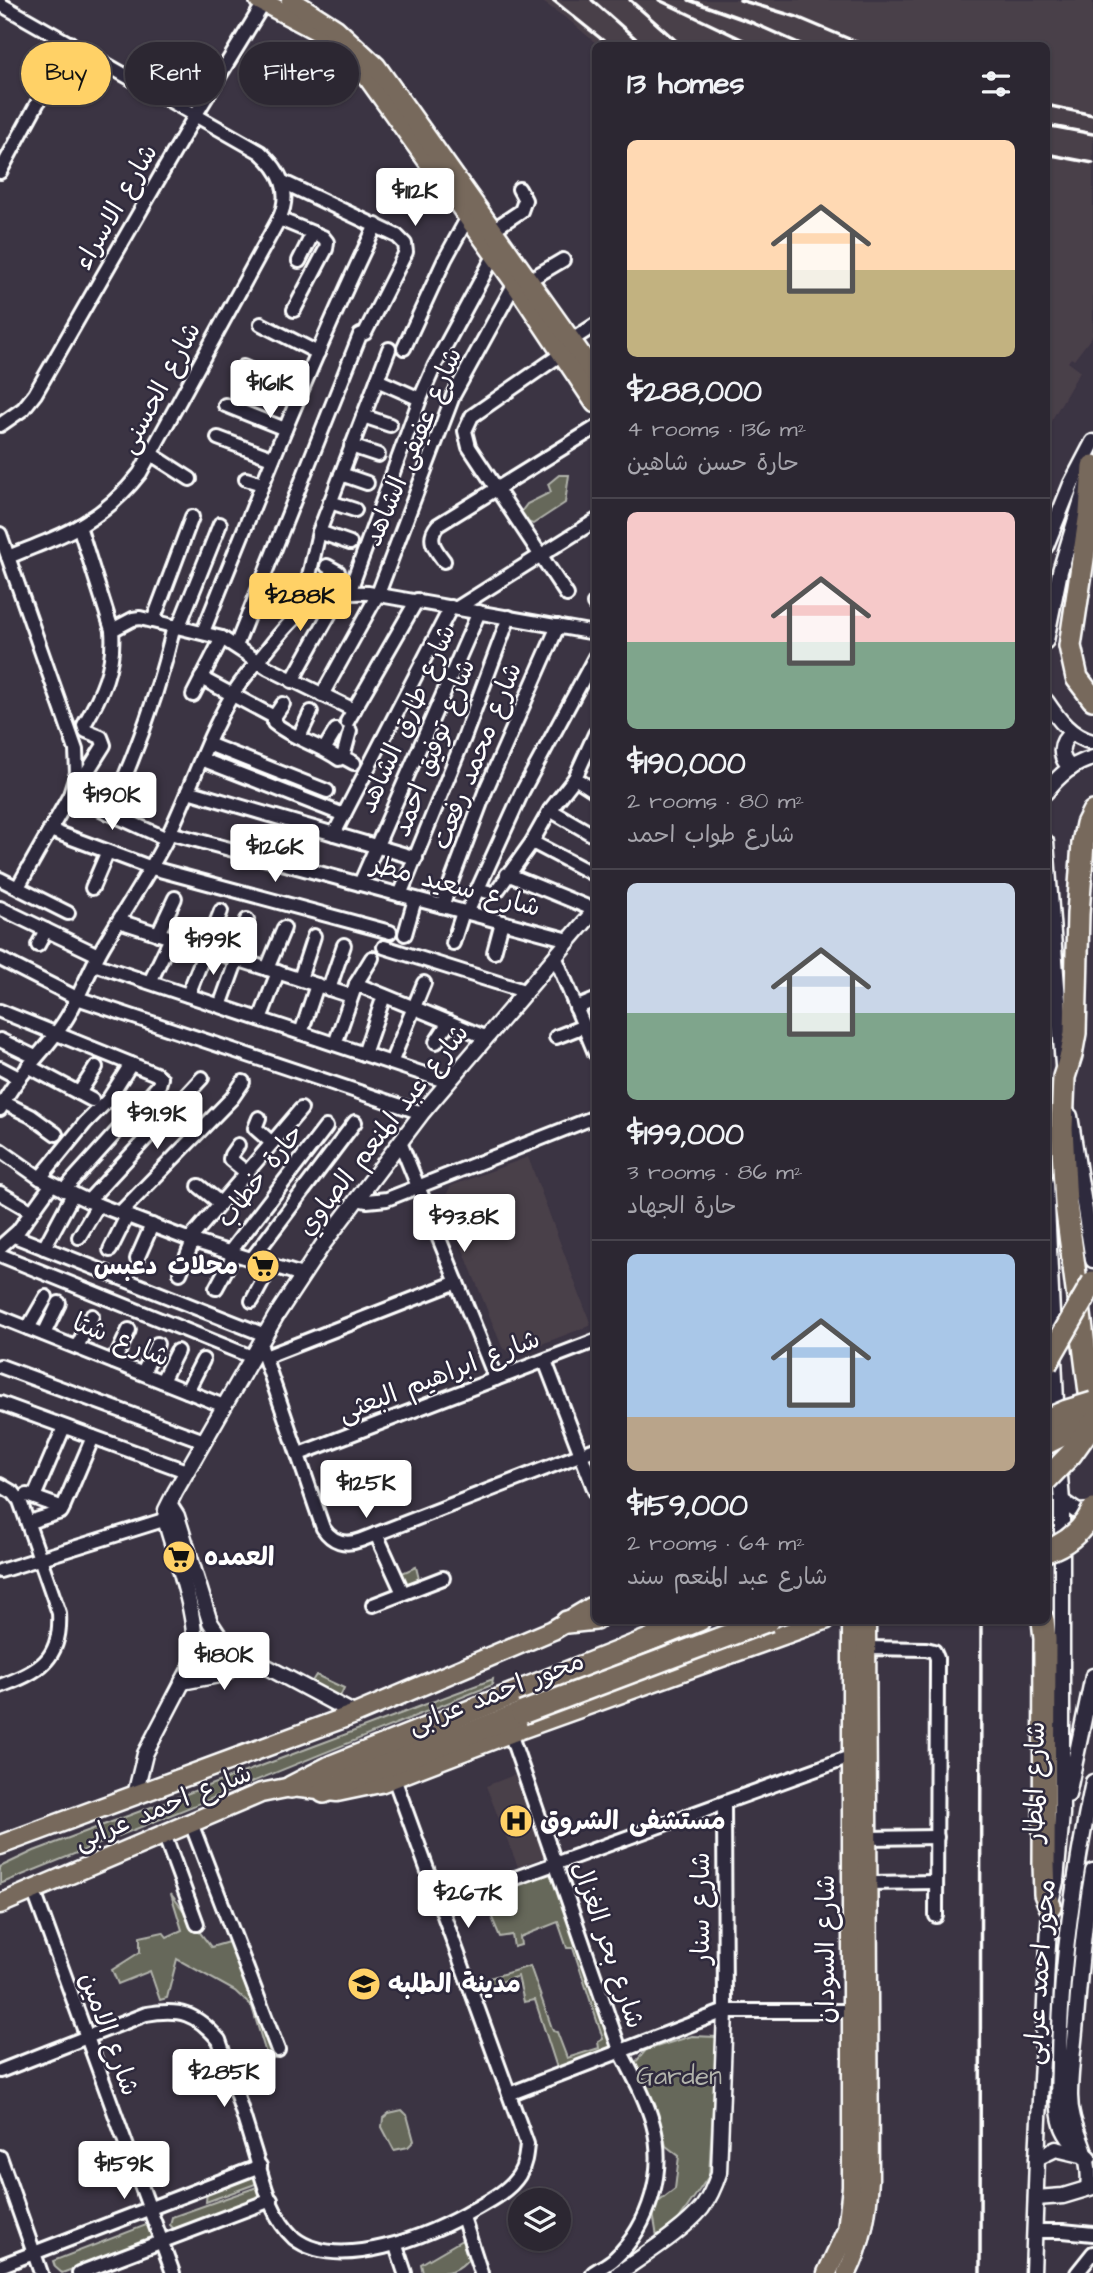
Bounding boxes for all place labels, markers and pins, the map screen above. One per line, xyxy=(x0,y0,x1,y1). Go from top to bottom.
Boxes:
pin: $112K xyxy=(366,168,464,228)
pin: $161K xyxy=(221,360,319,420)
pin: $288K xyxy=(251,574,349,633)
pin: $190K xyxy=(63,772,161,832)
pin: $126K xyxy=(226,824,324,884)
pin: $199K xyxy=(164,918,262,977)
pin: $91.9K xyxy=(100,1092,214,1151)
pin: $93.8K xyxy=(407,1194,521,1254)
supermarket icon: محلات دعبس xyxy=(244,1247,282,1285)
place label: محلات دعبس xyxy=(94,1248,238,1284)
pin: $125K xyxy=(317,1460,415,1520)
supermarket icon: العمده xyxy=(160,1538,198,1576)
place label: العمده xyxy=(204,1539,274,1575)
pin: $180K xyxy=(175,1632,273,1692)
hospital icon: مستشفى الشروق xyxy=(497,1802,535,1840)
place label: مستشفى الشروق xyxy=(540,1803,726,1839)
pin: $267K xyxy=(419,1870,517,1930)
school or university icon: مدينة الطلبه xyxy=(345,1965,383,2003)
place label: مدينة الطلبه xyxy=(388,1966,521,2002)
pin: $285K xyxy=(175,2050,273,2109)
pin: $159K xyxy=(75,2142,173,2201)

